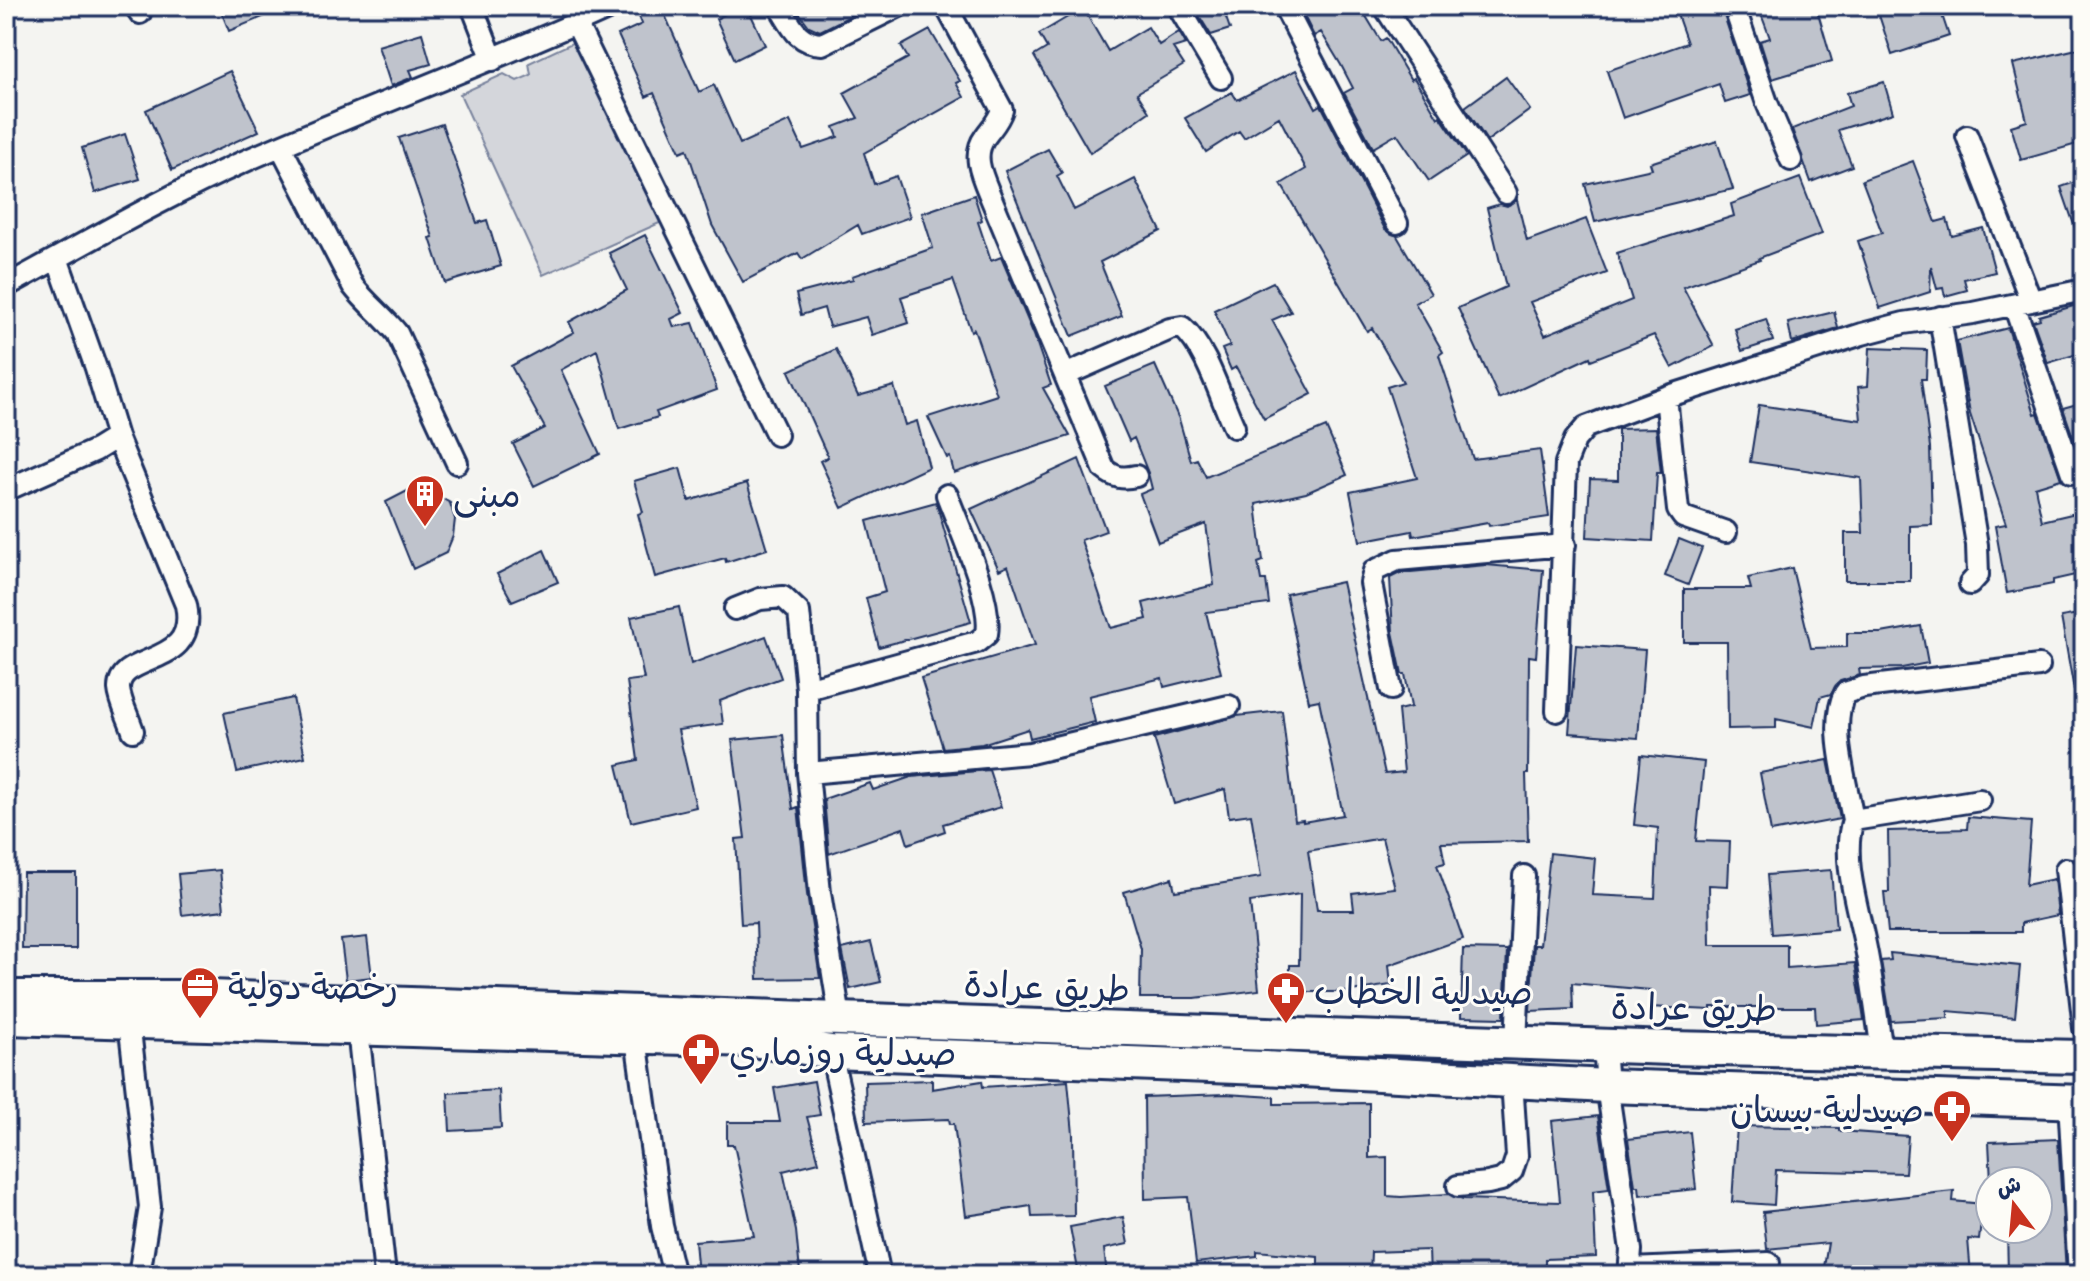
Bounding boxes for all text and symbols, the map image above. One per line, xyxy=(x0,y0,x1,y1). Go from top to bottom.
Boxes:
place label: مبنى xyxy=(453,472,521,525)
building icon: مبنى xyxy=(404,473,446,528)
street label: طريق عرادة xyxy=(963,961,1131,1020)
place label: رخصة دولية xyxy=(228,964,398,1017)
office icon: رخصة دولية xyxy=(179,965,221,1020)
place label: صيدلية الخطاب xyxy=(1314,969,1533,1022)
pharmacy icon: صيدلية الخطاب xyxy=(1265,970,1307,1025)
street label: طريق عرادة xyxy=(1610,984,1778,1039)
place label: صيدلية روزماري xyxy=(729,1030,956,1083)
pharmacy icon: صيدلية روزماري xyxy=(680,1031,722,1086)
place label: صيدلية بيسان xyxy=(1730,1087,1924,1140)
pharmacy icon: صيدلية بيسان xyxy=(1931,1088,1973,1143)
north arrow xyxy=(1974,1165,2054,1245)
text: ش xyxy=(1993,1170,2025,1207)

